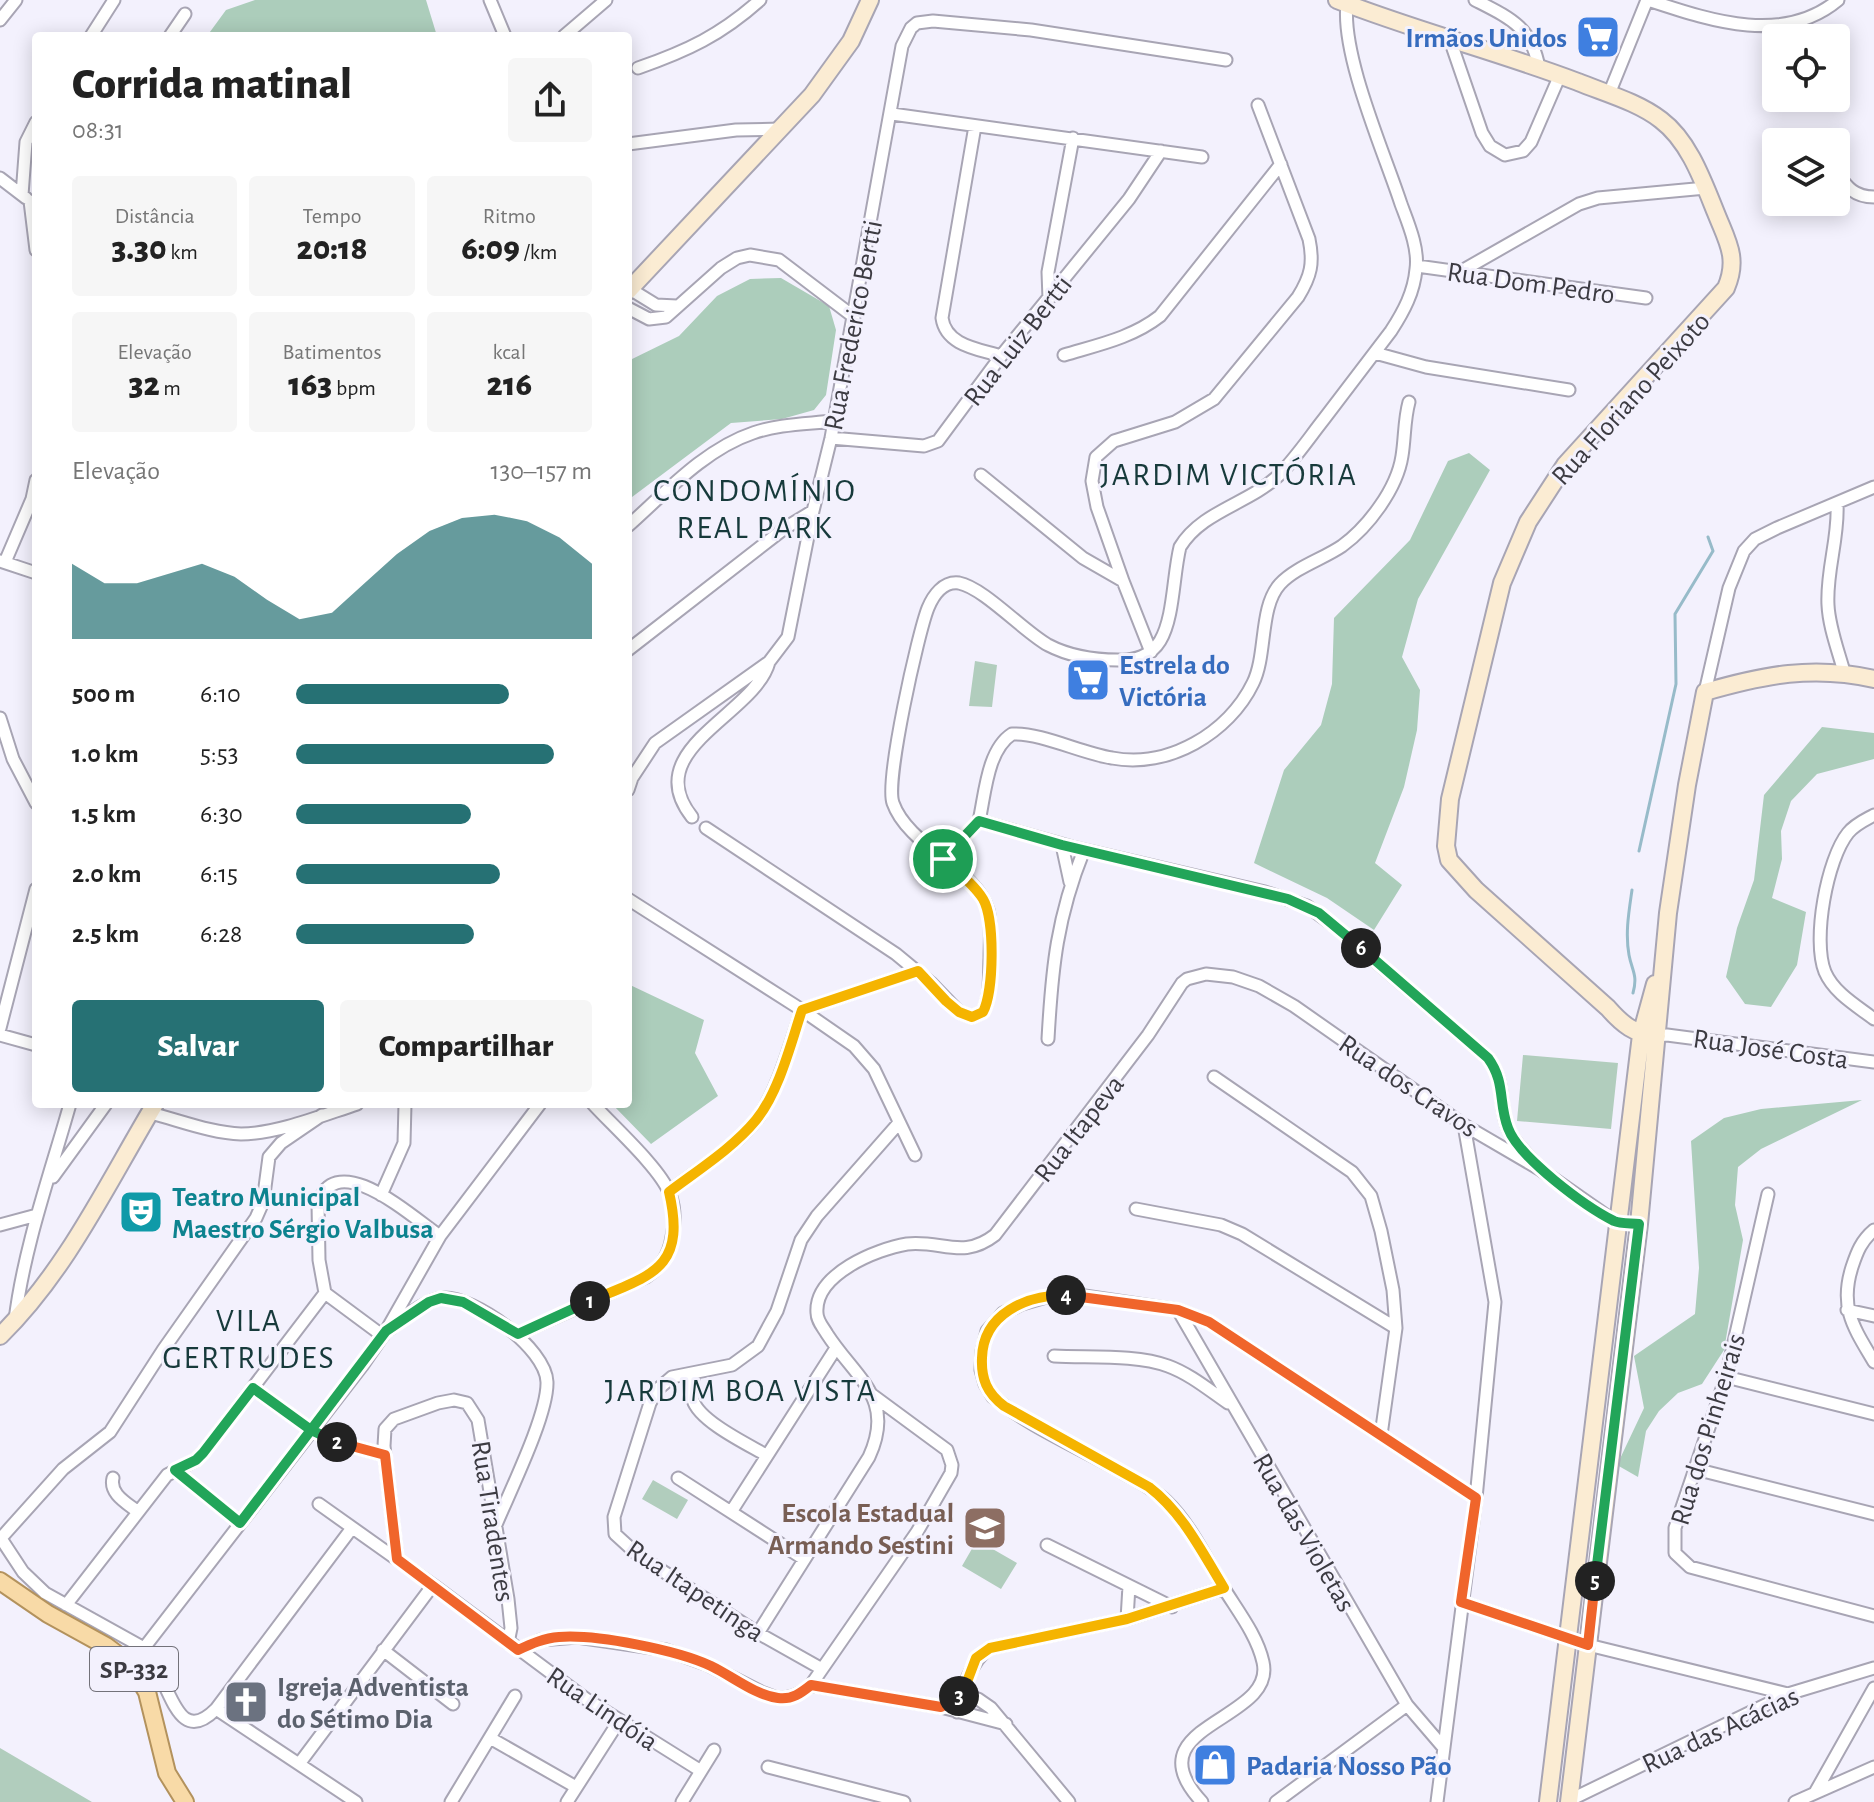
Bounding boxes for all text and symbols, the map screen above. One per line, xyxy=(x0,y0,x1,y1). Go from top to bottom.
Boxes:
supermarket icon: Irmãos Unidos xyxy=(1574,13,1622,61)
map controls xyxy=(1762,24,1850,216)
button: locate xyxy=(1762,24,1850,112)
place label: Irmãos Unidos xyxy=(1405,25,1567,53)
button: share xyxy=(508,58,592,142)
text: Corrida matinal xyxy=(72,63,352,107)
text: 08:31 xyxy=(72,117,124,143)
button: layers xyxy=(1762,128,1850,216)
text: Distância xyxy=(115,205,195,227)
text: Tempo xyxy=(302,205,362,227)
text: Ritmo xyxy=(483,205,536,227)
street label: Rua Frederico Bertti xyxy=(820,218,888,433)
text: 3.30 xyxy=(111,232,167,266)
text: 20:18 xyxy=(296,232,368,266)
text: 6:09 xyxy=(461,232,520,266)
text: km xyxy=(167,241,198,263)
text: /km xyxy=(520,241,557,263)
street label: Rua Dom Pedro xyxy=(1445,258,1616,310)
street label: Rua Luiz Bertti xyxy=(959,271,1078,412)
street label: Rua Floriano Peixoto xyxy=(1547,308,1716,491)
text: Elevação xyxy=(117,341,192,363)
text: Batimentos xyxy=(282,341,382,363)
text: kcal xyxy=(493,341,526,363)
text: 32 xyxy=(128,368,160,402)
text: 163 xyxy=(288,368,332,402)
text: 216 xyxy=(487,368,532,402)
text: m xyxy=(160,377,181,399)
text: bpm xyxy=(332,377,376,399)
district label: JARDIM VICTÓRIA xyxy=(1100,457,1358,491)
text: Elevação xyxy=(72,458,160,484)
text: 130–157 m xyxy=(490,458,592,484)
district label: CONDOMÍNIO REAL PARK xyxy=(653,472,857,544)
place label: Estrela do Victória xyxy=(1119,652,1230,712)
supermarket icon: Estrela do Victória xyxy=(1064,656,1112,704)
text: 500 m xyxy=(72,681,135,707)
text: 6:10 xyxy=(200,681,241,707)
text: 1.0 km xyxy=(72,741,139,767)
text: 5:53 xyxy=(200,741,238,767)
text: 1.5 km xyxy=(72,801,136,827)
text: 6:30 xyxy=(200,801,243,827)
pin xyxy=(909,825,977,893)
icon: arrive xyxy=(921,837,965,881)
text: 2.0 km xyxy=(72,861,142,887)
text: 6:15 xyxy=(200,861,238,887)
text: 2.5 km xyxy=(72,921,139,947)
text: 6:28 xyxy=(200,921,242,947)
pin: 6 xyxy=(1341,928,1381,968)
text: 6 xyxy=(1356,937,1366,959)
button: Salvar xyxy=(72,1000,324,1092)
button: Compartilhar xyxy=(340,1000,592,1092)
street label: Rua José Costa xyxy=(1691,1025,1850,1075)
street label: Rua dos Cravos xyxy=(1333,1030,1482,1143)
street label: Rua Itapeva xyxy=(1029,1070,1130,1188)
place label: Teatro Municipal Maestro Sérgio Valbusa xyxy=(172,1184,434,1244)
theatre icon: Teatro Municipal Maestro Sérgio Valbusa xyxy=(117,1188,165,1236)
pin: 4 xyxy=(1046,1275,1086,1315)
pin: 1 xyxy=(570,1281,610,1321)
text: 4 xyxy=(1060,1284,1072,1306)
text: 1 xyxy=(586,1290,594,1312)
district label: VILA GERTRUDES xyxy=(162,1305,336,1374)
street label: Rua dos Pinheirais xyxy=(1666,1330,1751,1529)
district label: JARDIM BOA VISTA xyxy=(605,1375,877,1407)
pin: 2 xyxy=(317,1422,357,1462)
text: 2 xyxy=(332,1431,342,1453)
street label: Rua Tiradentes xyxy=(465,1439,519,1604)
street label: Rua das Violetas xyxy=(1247,1449,1360,1617)
place label: Escola Estadual Armando Sestini xyxy=(768,1500,954,1560)
school or university icon: Escola Estadual Armando Sestini xyxy=(961,1504,1009,1552)
street label: Rua Itapetinga xyxy=(621,1535,769,1648)
pin: 5 xyxy=(1575,1561,1615,1601)
text: 5 xyxy=(1590,1570,1600,1592)
road number: SP-332 xyxy=(90,1647,178,1691)
street label: Rua Lindóia xyxy=(541,1662,663,1757)
place label: Igreja Adventista do Sétimo Dia xyxy=(277,1674,469,1734)
pin: 3 xyxy=(939,1676,979,1716)
church icon: Igreja Adventista do Sétimo Dia xyxy=(222,1678,270,1726)
street label: Rua das Acácias xyxy=(1638,1682,1803,1779)
text: 3 xyxy=(954,1685,964,1707)
shop icon: Padaria Nosso Pão xyxy=(1191,1741,1239,1789)
place label: Padaria Nosso Pão xyxy=(1246,1753,1452,1781)

